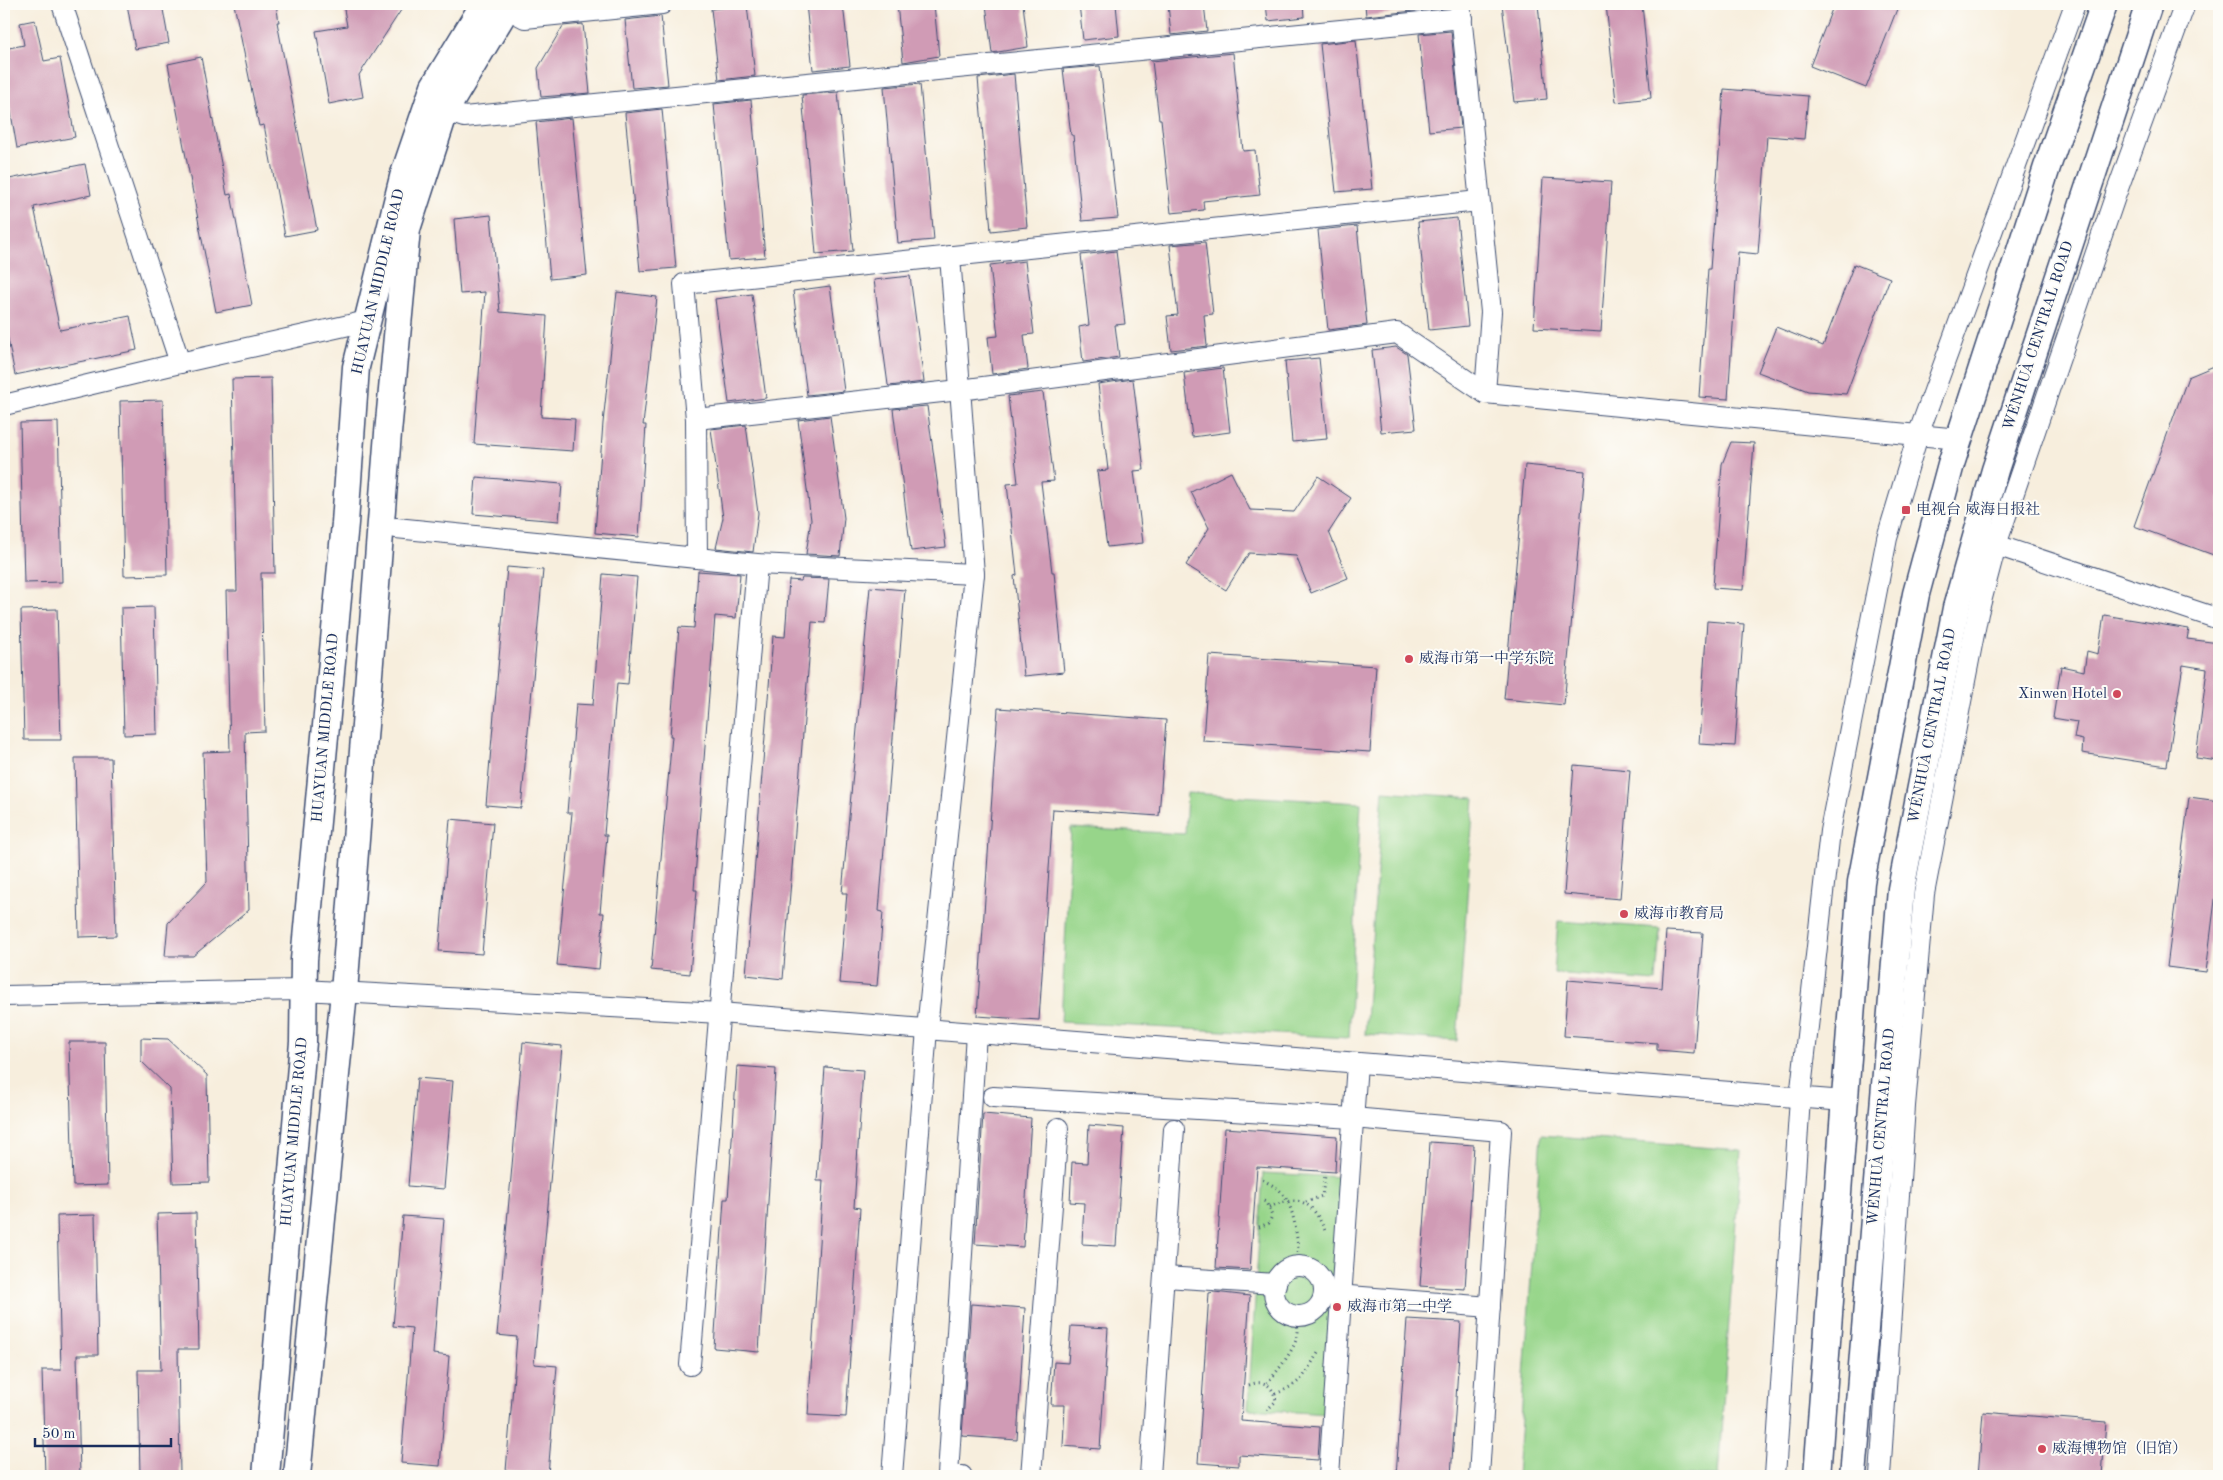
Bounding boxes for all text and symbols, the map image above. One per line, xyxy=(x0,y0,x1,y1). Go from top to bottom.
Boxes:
street label: HUAYUAN MIDDLE ROAD xyxy=(350,188,408,376)
street label: WÉNHUÀ CENTRAL ROAD xyxy=(1998,238,2077,433)
place label: 电视台 威海日报社 xyxy=(1916,501,2040,518)
marker: 电视台 威海日报社 xyxy=(1900,504,1912,516)
street label: WÉNHUÀ CENTRAL ROAD xyxy=(1904,627,1959,825)
street label: HUAYUAN MIDDLE ROAD xyxy=(310,633,342,823)
place label: 威海市第一中学东院 xyxy=(1419,650,1554,667)
marker: 威海市第一中学东院 xyxy=(1403,653,1415,665)
place label: Xinwen Hotel xyxy=(2018,687,2107,702)
marker: Xinwen Hotel xyxy=(2111,688,2123,700)
place label: 威海市教育局 xyxy=(1634,905,1724,922)
marker: 威海市教育局 xyxy=(1618,908,1630,920)
street label: WÉNHUÀ CENTRAL ROAD xyxy=(1863,1027,1898,1226)
street label: HUAYUAN MIDDLE ROAD xyxy=(279,1037,311,1227)
place label: 威海市第一中学 xyxy=(1347,1298,1452,1315)
marker: 威海市第一中学 xyxy=(1331,1301,1343,1313)
scale bar xyxy=(35,1415,171,1447)
text: 50 m xyxy=(42,1427,76,1442)
place label: 威海博物馆（旧馆） xyxy=(2052,1440,2187,1457)
marker: 威海博物馆（旧馆） xyxy=(2036,1443,2048,1455)

